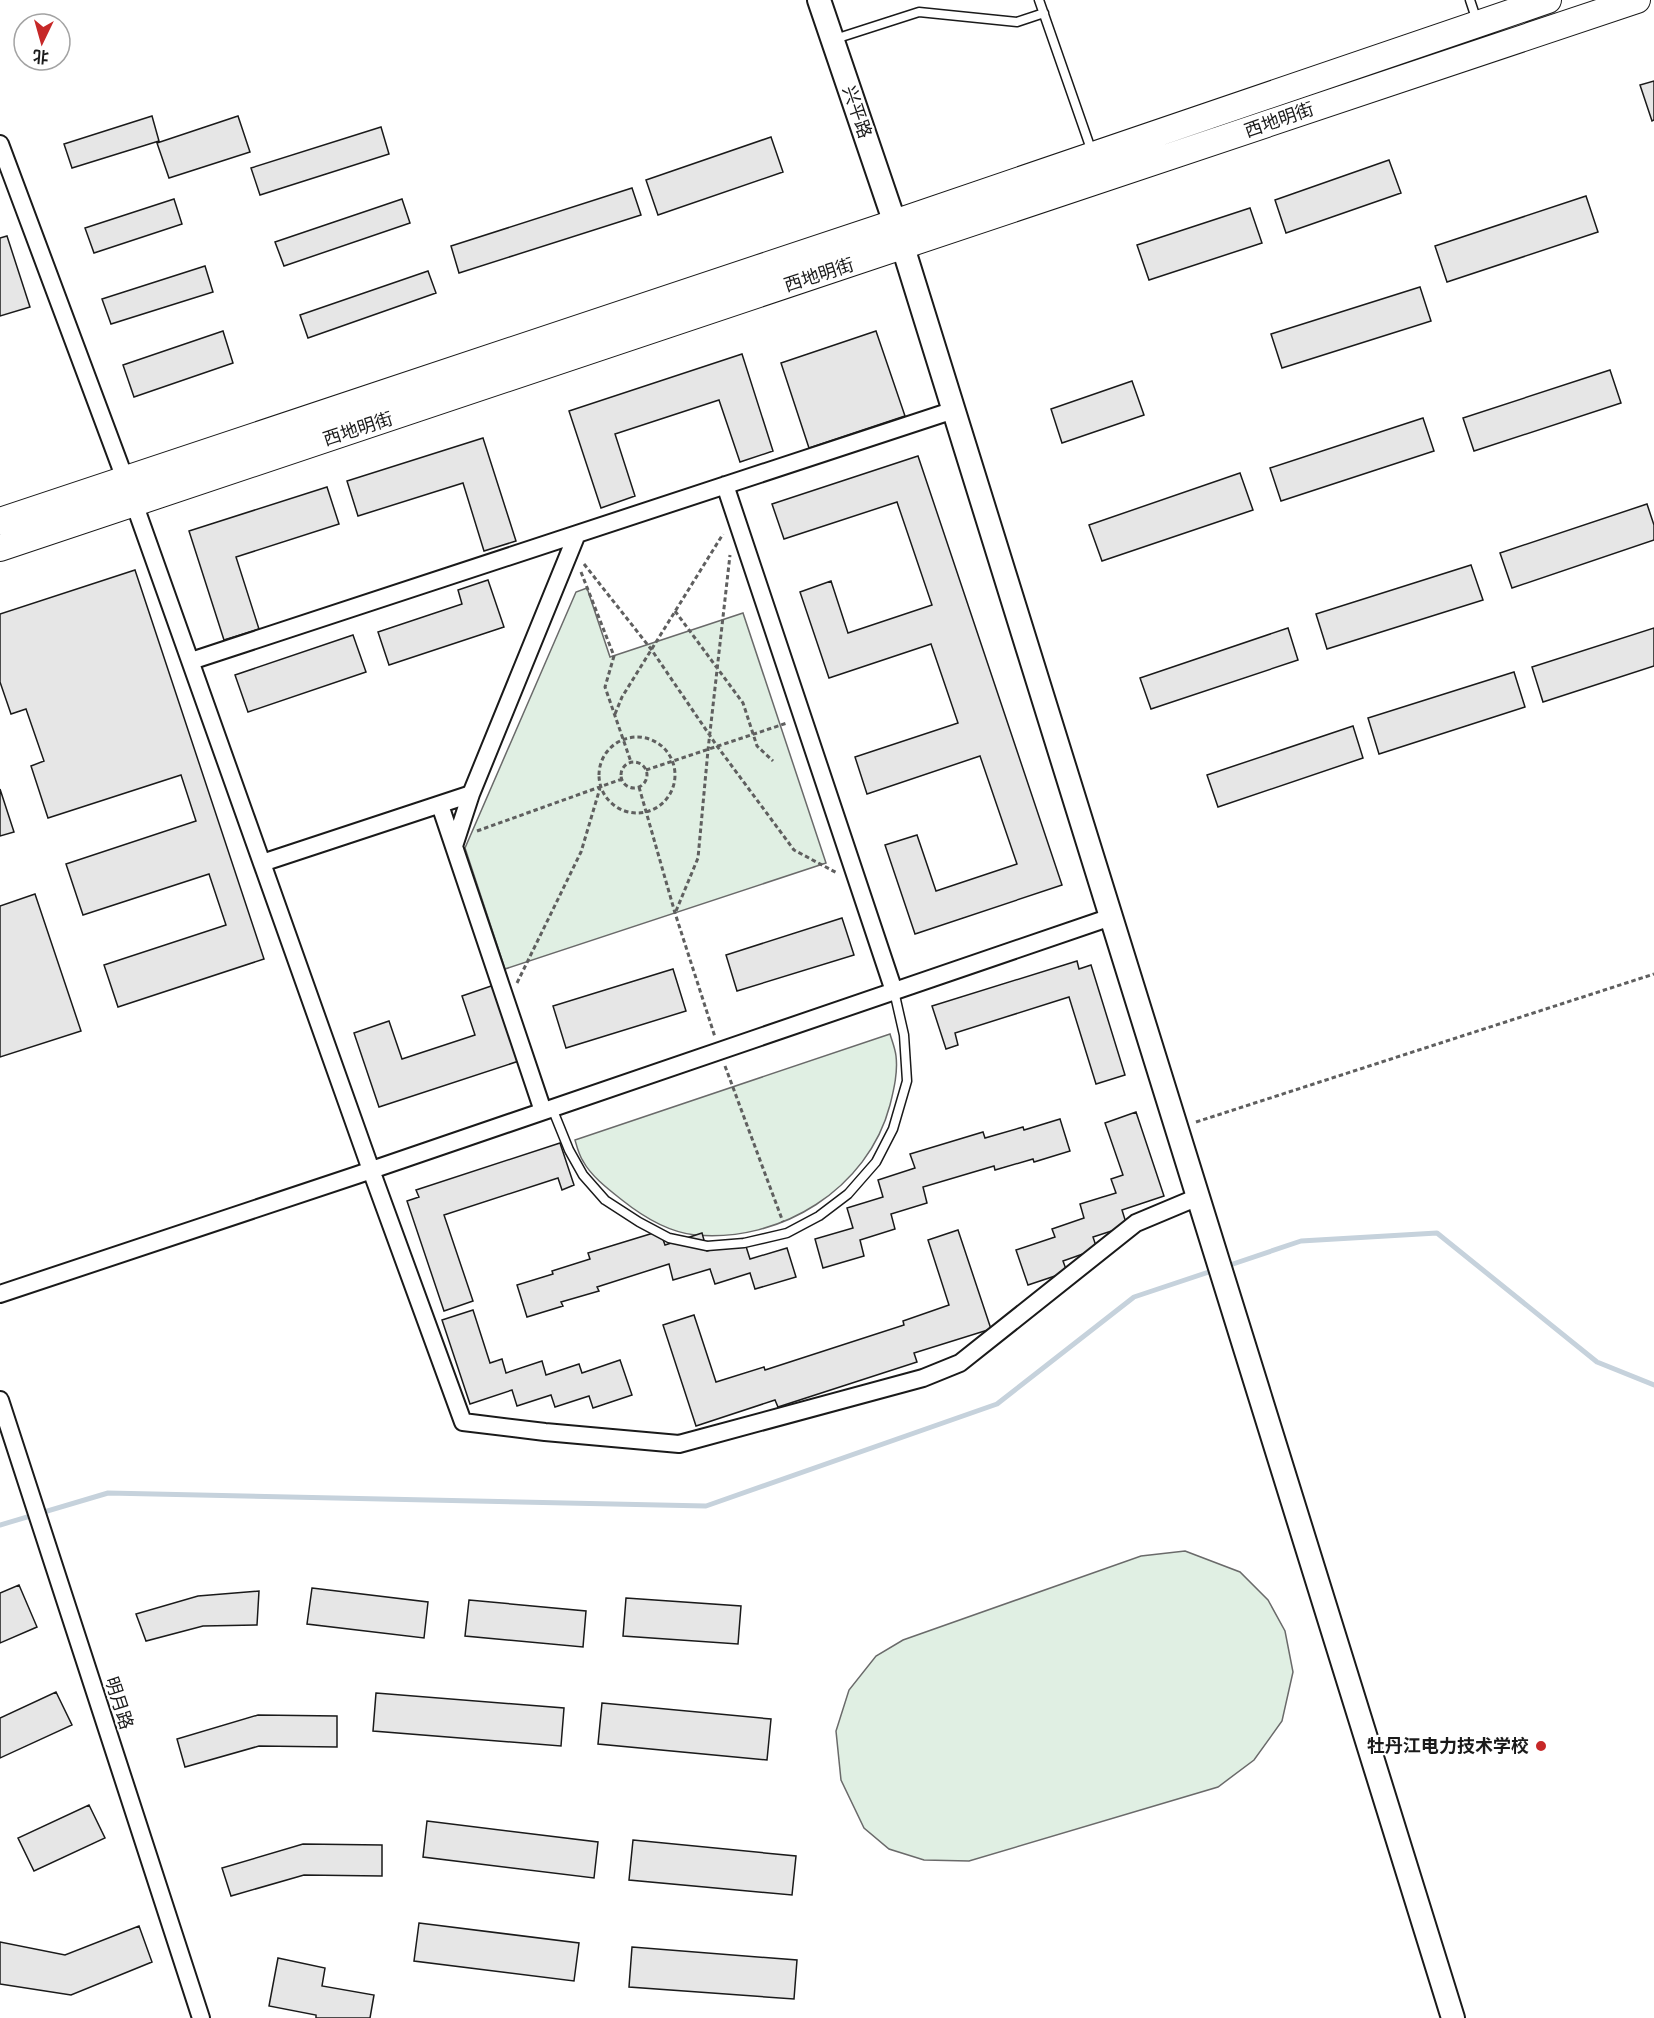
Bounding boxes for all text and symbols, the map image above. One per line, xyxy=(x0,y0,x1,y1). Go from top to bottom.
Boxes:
north arrow xyxy=(12,12,72,72)
text: 北 xyxy=(32,45,50,68)
street label: 兴平路 xyxy=(837,83,877,141)
street label: 西地明街 xyxy=(1241,97,1317,143)
street label: 西地明街 xyxy=(781,252,857,298)
street label: 西地明街 xyxy=(320,406,396,452)
street label: 明月路 xyxy=(99,1674,139,1732)
place label: 牡丹江电力技术学校 xyxy=(1367,1734,1529,1758)
marker: 牡丹江电力技术学校 xyxy=(1534,1739,1548,1753)

